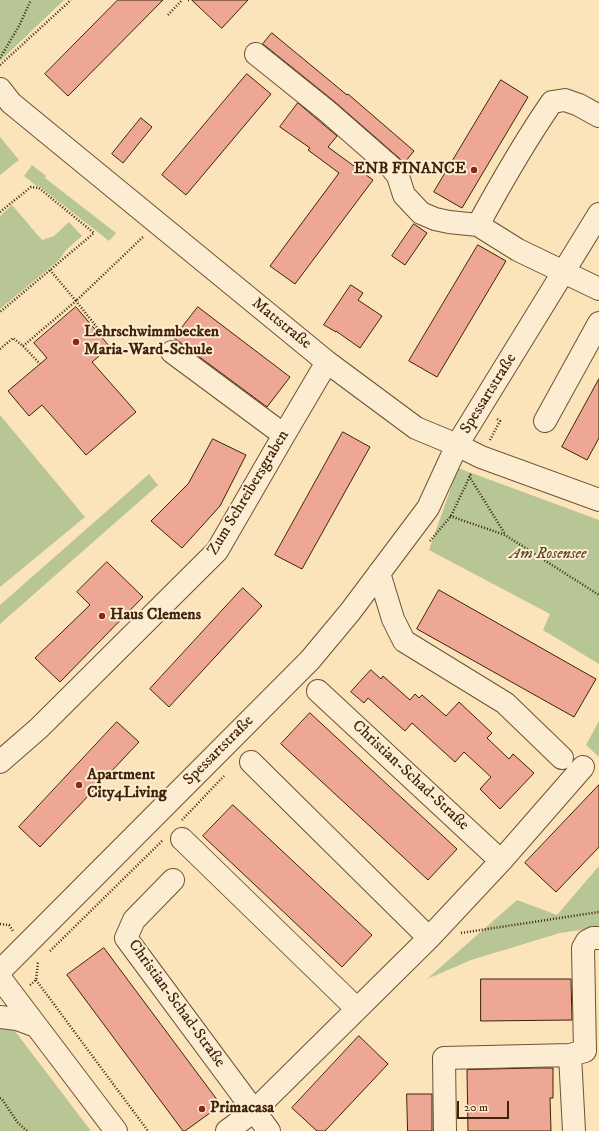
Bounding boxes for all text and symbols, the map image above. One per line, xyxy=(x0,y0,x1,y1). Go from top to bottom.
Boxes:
place label: ENB FINANCE xyxy=(354,160,466,180)
marker: ENB FINANCE xyxy=(469,165,479,175)
street label: Mattstraße xyxy=(247,294,315,354)
place label: Lehrschwimmbecken Maria-Ward-Schule xyxy=(84,323,219,361)
marker: Lehrschwimmbecken Maria-Ward-Schule xyxy=(71,337,81,347)
street label: Spessartstraße xyxy=(457,350,521,438)
street label: Zum Schreibersgraben xyxy=(204,427,294,559)
park label: Am Rosensee xyxy=(510,545,586,565)
place label: Haus Clemens xyxy=(110,606,201,626)
marker: Haus Clemens xyxy=(97,611,107,621)
street label: Spessartstraße xyxy=(180,712,258,790)
street label: Christian-Schad-Straße xyxy=(348,717,472,835)
place label: Apartment City4Living xyxy=(87,766,167,804)
marker: Apartment City4Living xyxy=(74,780,84,790)
street label: Christian-Schad-Straße xyxy=(123,937,229,1071)
scale bar xyxy=(459,1093,511,1119)
place label: Primacasa xyxy=(210,1099,274,1119)
text: 20 m xyxy=(464,1100,488,1115)
marker: Primacasa xyxy=(197,1104,207,1114)

